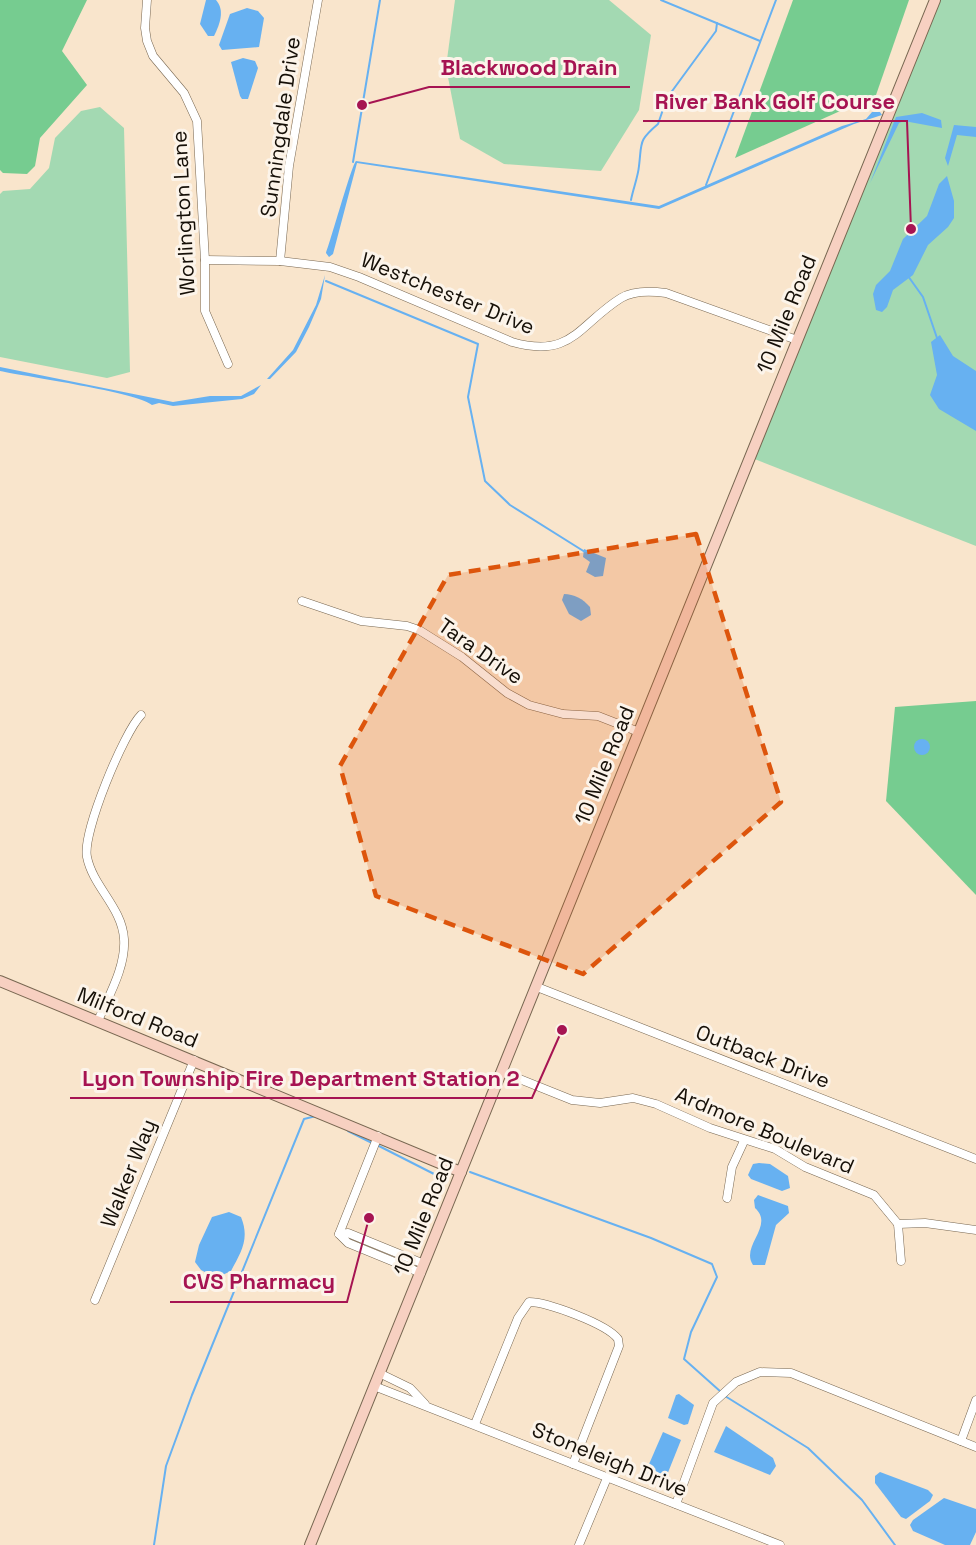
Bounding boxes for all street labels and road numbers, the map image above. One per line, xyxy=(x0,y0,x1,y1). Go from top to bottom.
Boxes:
street label: Sunningdale Drive xyxy=(254,35,306,219)
street label: Worlington Lane xyxy=(165,130,201,296)
street label: Westchester Drive xyxy=(357,246,539,340)
street label: 10 Mile Road xyxy=(750,251,822,377)
street label: Tara Drive xyxy=(433,612,529,690)
street label: 10 Mile Road xyxy=(568,702,640,828)
street label: Milford Road xyxy=(74,980,202,1054)
street label: Outback Drive xyxy=(692,1018,834,1094)
street label: Ardmore Boulevard xyxy=(671,1080,859,1180)
street label: Walker Way xyxy=(94,1115,162,1231)
street label: 10 Mile Road xyxy=(387,1153,459,1279)
street label: Stoneleigh Drive xyxy=(528,1416,692,1502)

